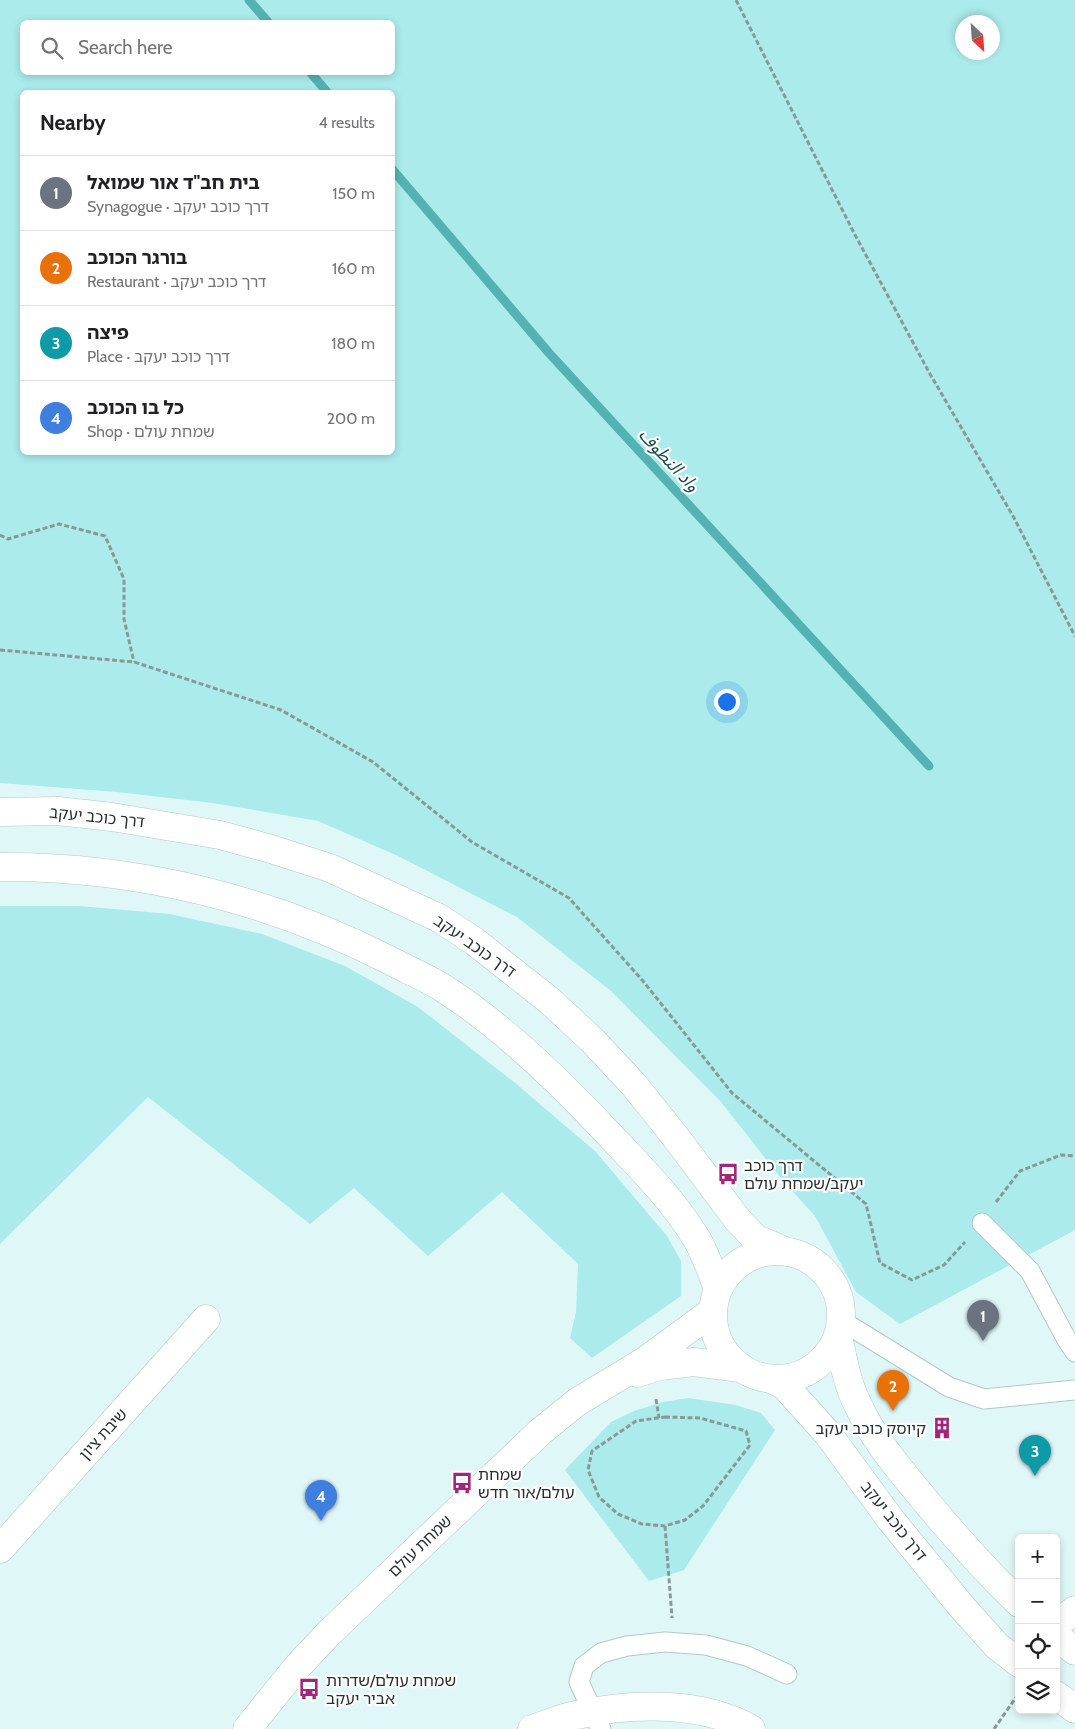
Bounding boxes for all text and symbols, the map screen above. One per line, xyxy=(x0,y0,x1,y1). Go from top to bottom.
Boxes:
north arrow xyxy=(955,15,1000,60)
search box xyxy=(20,20,395,75)
icon: search xyxy=(38,34,66,62)
text: Search here xyxy=(78,36,172,59)
text: Nearby xyxy=(40,110,106,135)
text: 4 results xyxy=(318,113,375,132)
text: בית חב"ד אור שמואל xyxy=(87,171,260,194)
text: 1 xyxy=(53,184,59,203)
text: 150 m xyxy=(332,184,375,203)
text: Synagogue · דרך כוכב יעקב xyxy=(87,197,269,216)
text: בורגר הכוכב xyxy=(87,246,187,269)
text: 2 xyxy=(52,259,60,278)
text: 160 m xyxy=(332,259,375,278)
text: Restaurant · דרך כוכב יעקב xyxy=(87,272,266,291)
text: פיצה xyxy=(87,321,129,344)
text: 3 xyxy=(52,334,60,353)
text: 180 m xyxy=(331,334,375,353)
text: Place · דרך כוכב יעקב xyxy=(87,347,230,366)
text: כל בו הכוכב xyxy=(87,396,184,419)
text: 4 xyxy=(51,409,61,428)
text: 200 m xyxy=(327,409,375,428)
text: Shop · שמחת עולם xyxy=(87,422,215,441)
water label: واد النطوف xyxy=(634,424,704,496)
your location xyxy=(714,689,740,715)
street label: דרך כוכב יעקב xyxy=(48,803,146,831)
street label: דרך כוכב יעקב xyxy=(430,911,520,981)
place label: דרך כוכב יעקב/שמחת עולם xyxy=(744,1156,864,1193)
bus stop icon: דרך כוכב יעקב/שמחת עולם xyxy=(715,1161,741,1187)
pin: 1 xyxy=(967,1300,999,1341)
pin: 2 xyxy=(877,1370,909,1411)
street label: שיבת ציון xyxy=(75,1404,131,1464)
building icon: קיוסק כוכב יעקב xyxy=(929,1415,955,1441)
place label: קיוסק כוכב יעקב xyxy=(815,1419,926,1438)
pin: 3 xyxy=(1019,1435,1051,1476)
place label: שמחת עולם/אור חדש xyxy=(478,1465,574,1502)
bus stop icon: שמחת עולם/אור חדש xyxy=(449,1470,475,1496)
street label: דרך כוכב יעקב xyxy=(857,1477,931,1565)
pin: 4 xyxy=(305,1480,337,1521)
street label: שמחת עולם xyxy=(384,1511,456,1581)
map controls xyxy=(1015,1534,1060,1714)
button: + xyxy=(1015,1534,1060,1579)
button: − xyxy=(1015,1579,1060,1624)
button: locate xyxy=(1015,1624,1060,1669)
button: layers xyxy=(1015,1669,1060,1714)
place label: שמחת עולם/שדרות אביר יעקב xyxy=(326,1671,456,1708)
bus stop icon: שמחת עולם/שדרות אביר יעקב xyxy=(296,1676,322,1702)

